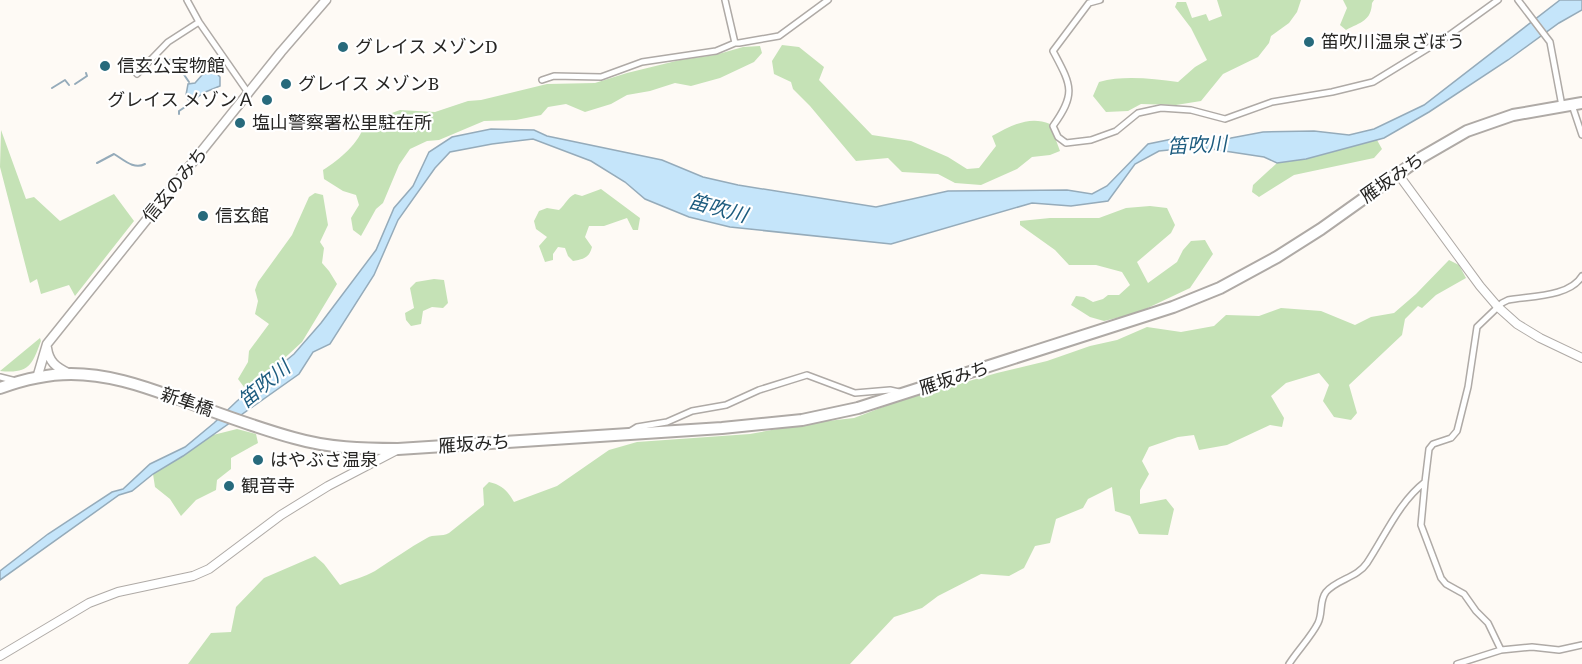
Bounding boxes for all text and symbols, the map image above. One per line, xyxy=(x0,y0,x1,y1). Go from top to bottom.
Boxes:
place label: 笛吹川温泉ざぼう xyxy=(1321,29,1465,54)
place label: グレイス メゾンD xyxy=(355,34,497,59)
marker: 笛吹川温泉ざぼう xyxy=(1302,35,1316,49)
marker: グレイス メゾンD xyxy=(336,40,350,54)
place label: 信玄公宝物館 xyxy=(117,53,225,78)
marker: 信玄公宝物館 xyxy=(98,59,112,73)
place label: グレイス メゾンB xyxy=(298,71,439,96)
marker: グレイス メゾンB xyxy=(279,77,293,91)
place label: グレイス メゾンＡ xyxy=(107,87,255,112)
marker: グレイス メゾンＡ xyxy=(260,93,274,107)
place label: 塩山警察署松里駐在所 xyxy=(252,110,432,135)
marker: 塩山警察署松里駐在所 xyxy=(233,116,247,130)
water label: 笛吹川 xyxy=(1166,129,1230,161)
street label: 信玄のみち xyxy=(137,142,213,228)
street label: 雁坂みち xyxy=(1355,147,1428,208)
water label: 笛吹川 xyxy=(685,187,753,230)
place label: 信玄館 xyxy=(215,203,269,228)
marker: 信玄館 xyxy=(196,209,210,223)
water label: 笛吹川 xyxy=(232,353,298,414)
street label: 雁坂みち xyxy=(916,355,992,401)
street label: 新隼橋 xyxy=(158,381,217,422)
street label: 雁坂みち xyxy=(437,429,511,458)
place label: はやぶさ温泉 xyxy=(270,447,378,472)
marker: はやぶさ温泉 xyxy=(251,453,265,467)
place label: 観音寺 xyxy=(241,473,295,498)
marker: 観音寺 xyxy=(222,479,236,493)

